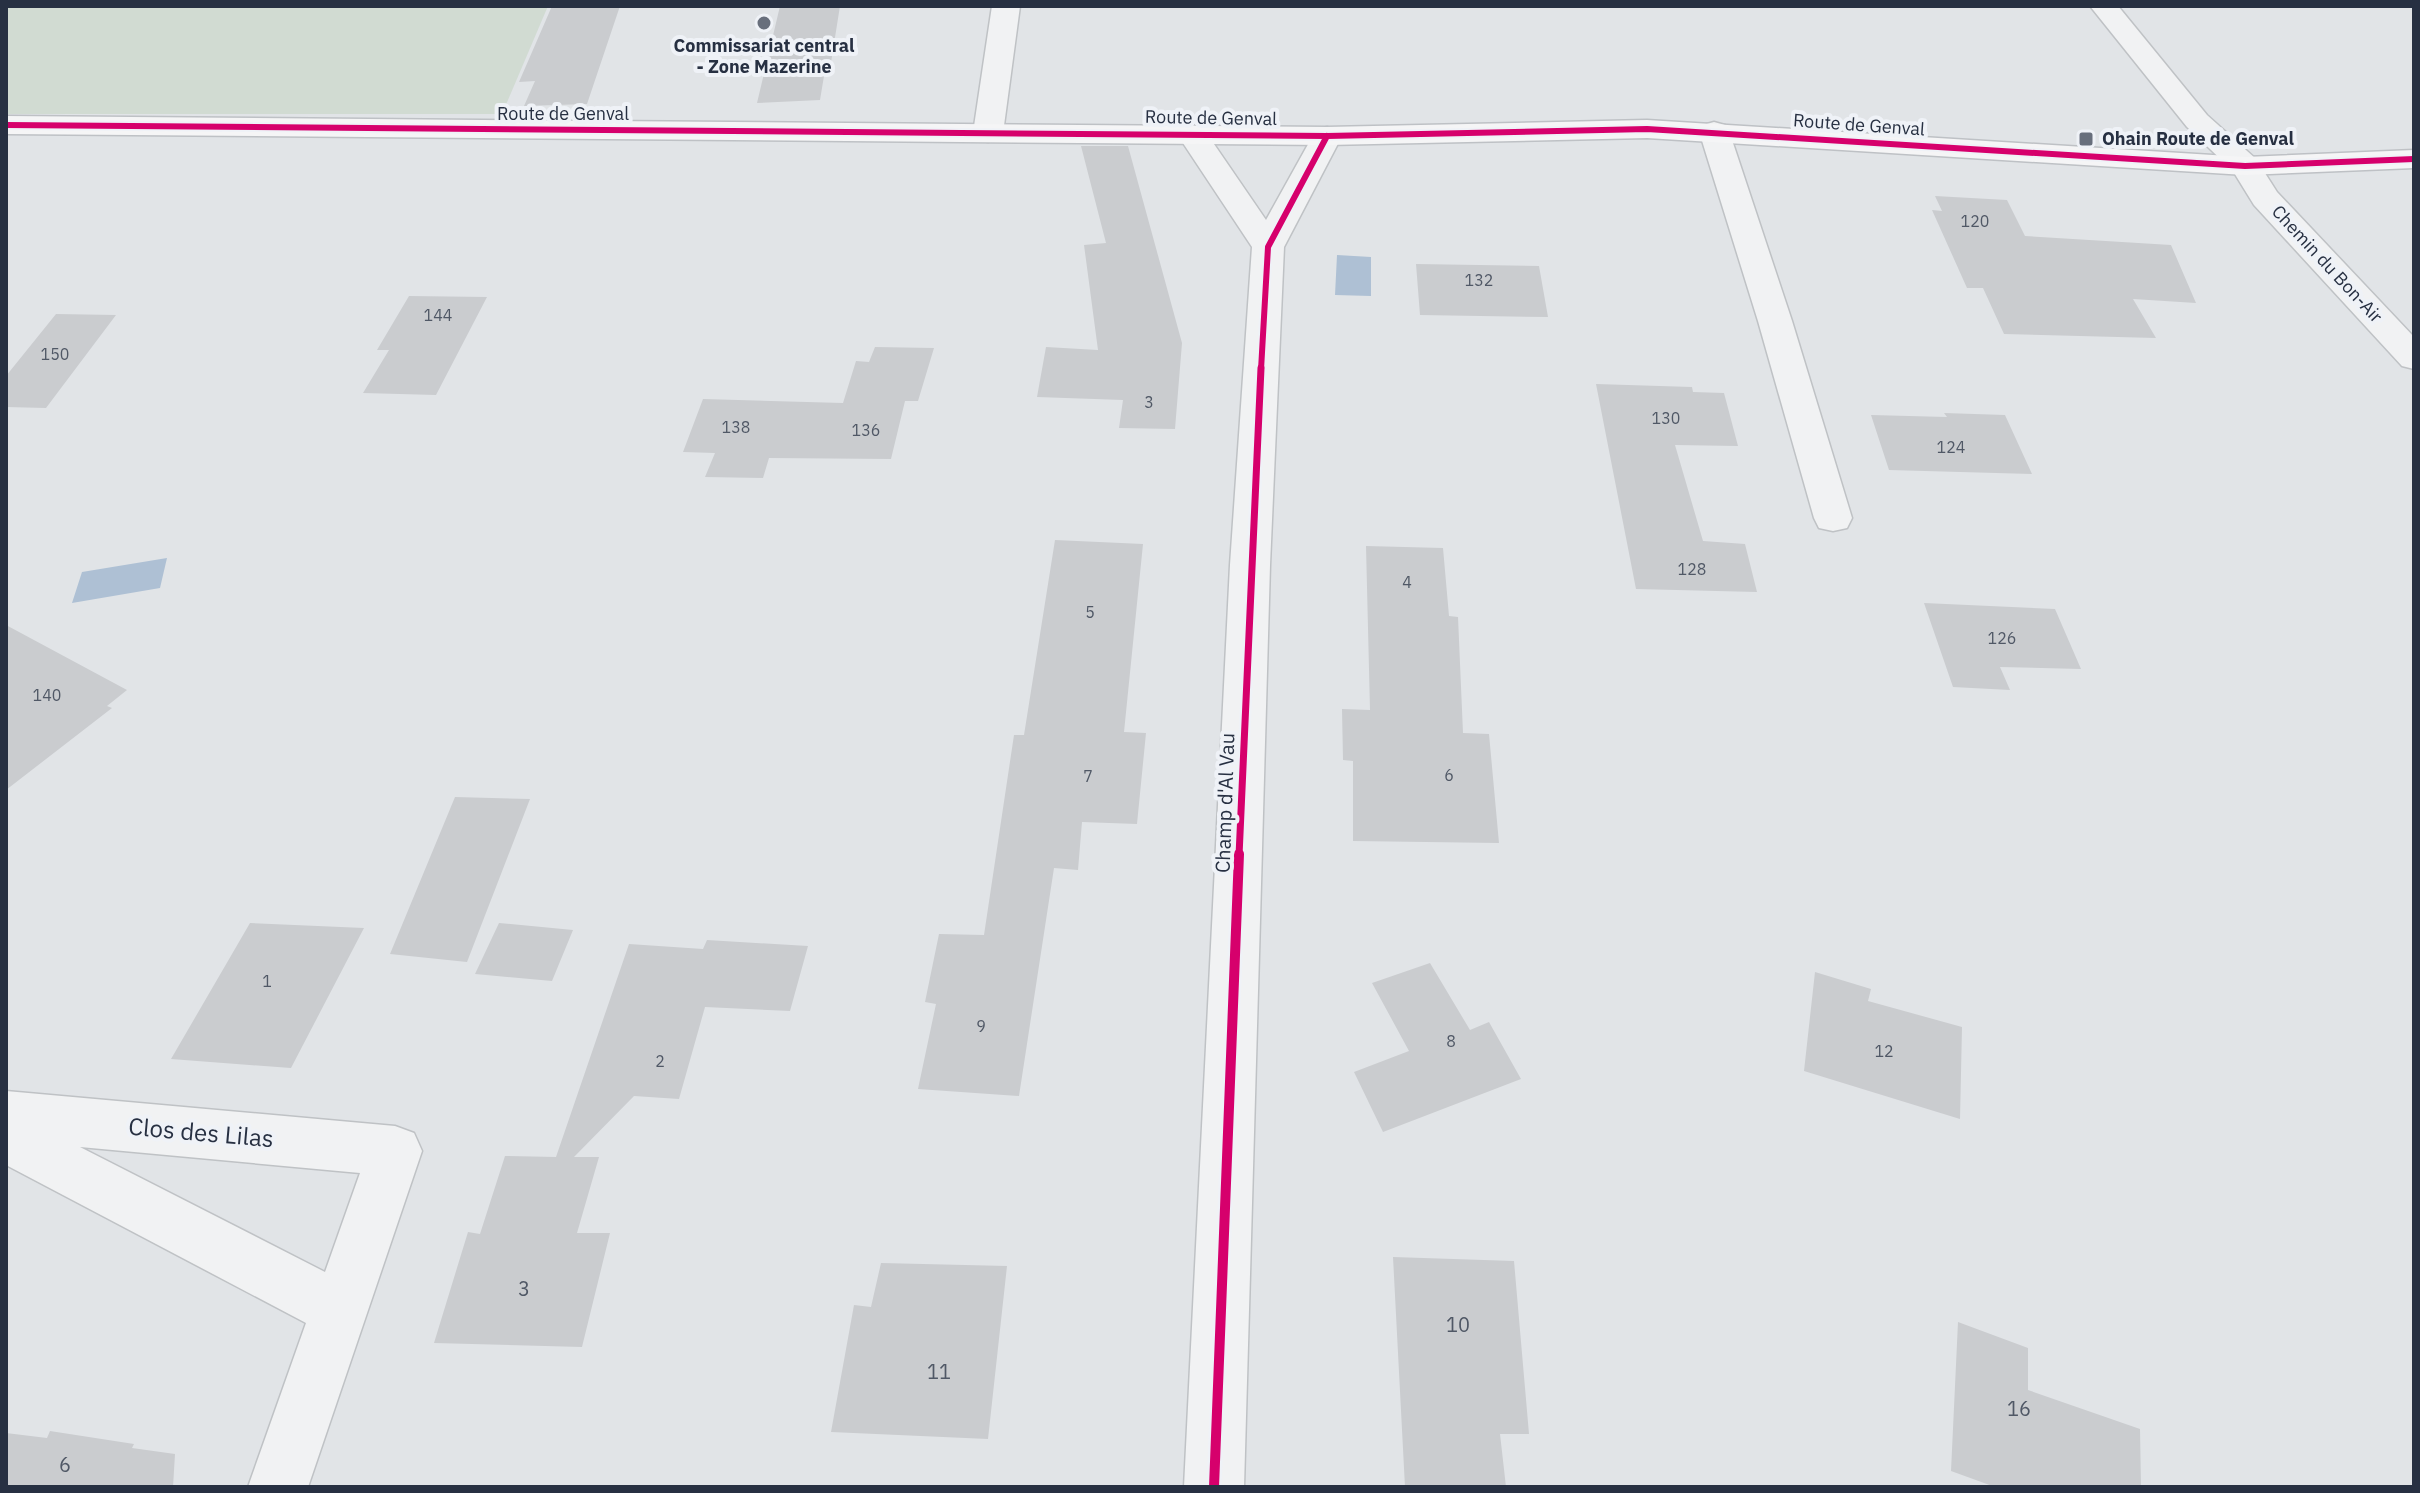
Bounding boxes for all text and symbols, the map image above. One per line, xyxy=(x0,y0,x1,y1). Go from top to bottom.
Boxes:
marker: Commissariat central - Zone Mazerine xyxy=(755,14,773,32)
place label: Commissariat central - Zone Mazerine xyxy=(674,34,855,78)
street label: Route de Genval xyxy=(497,102,629,125)
street label: Route de Genval xyxy=(1145,105,1277,130)
street label: Route de Genval xyxy=(1792,108,1926,141)
place label: Ohain Route de Genval xyxy=(2102,127,2295,150)
marker: Ohain Route de Genval xyxy=(2077,130,2095,148)
street label: Chemin du Bon-Air xyxy=(2267,200,2388,328)
house number: 120 xyxy=(1961,211,1989,231)
house number: 132 xyxy=(1465,270,1493,290)
house number: 144 xyxy=(424,305,452,325)
house number: 150 xyxy=(41,344,69,364)
house number: 3 xyxy=(1144,392,1154,412)
house number: 130 xyxy=(1652,408,1680,428)
house number: 138 xyxy=(722,417,750,437)
house number: 136 xyxy=(852,420,880,440)
house number: 124 xyxy=(1937,437,1965,457)
house number: 128 xyxy=(1678,559,1706,579)
house number: 4 xyxy=(1402,572,1412,592)
house number: 5 xyxy=(1085,602,1095,622)
house number: 126 xyxy=(1988,628,2016,648)
house number: 140 xyxy=(33,685,61,705)
street label: Champ d'Al Vau xyxy=(1209,732,1240,874)
house number: 6 xyxy=(1444,765,1454,785)
house number: 7 xyxy=(1083,766,1093,786)
house number: 1 xyxy=(262,971,272,991)
house number: 9 xyxy=(976,1016,986,1036)
house number: 8 xyxy=(1446,1031,1456,1051)
house number: 12 xyxy=(1874,1041,1894,1061)
house number: 2 xyxy=(655,1051,665,1071)
street label: Clos des Lilas xyxy=(127,1110,275,1154)
house number: 3 xyxy=(518,1275,530,1302)
house number: 10 xyxy=(1446,1311,1470,1338)
house number: 11 xyxy=(927,1358,951,1385)
house number: 16 xyxy=(2007,1395,2031,1422)
house number: 6 xyxy=(59,1451,71,1478)

